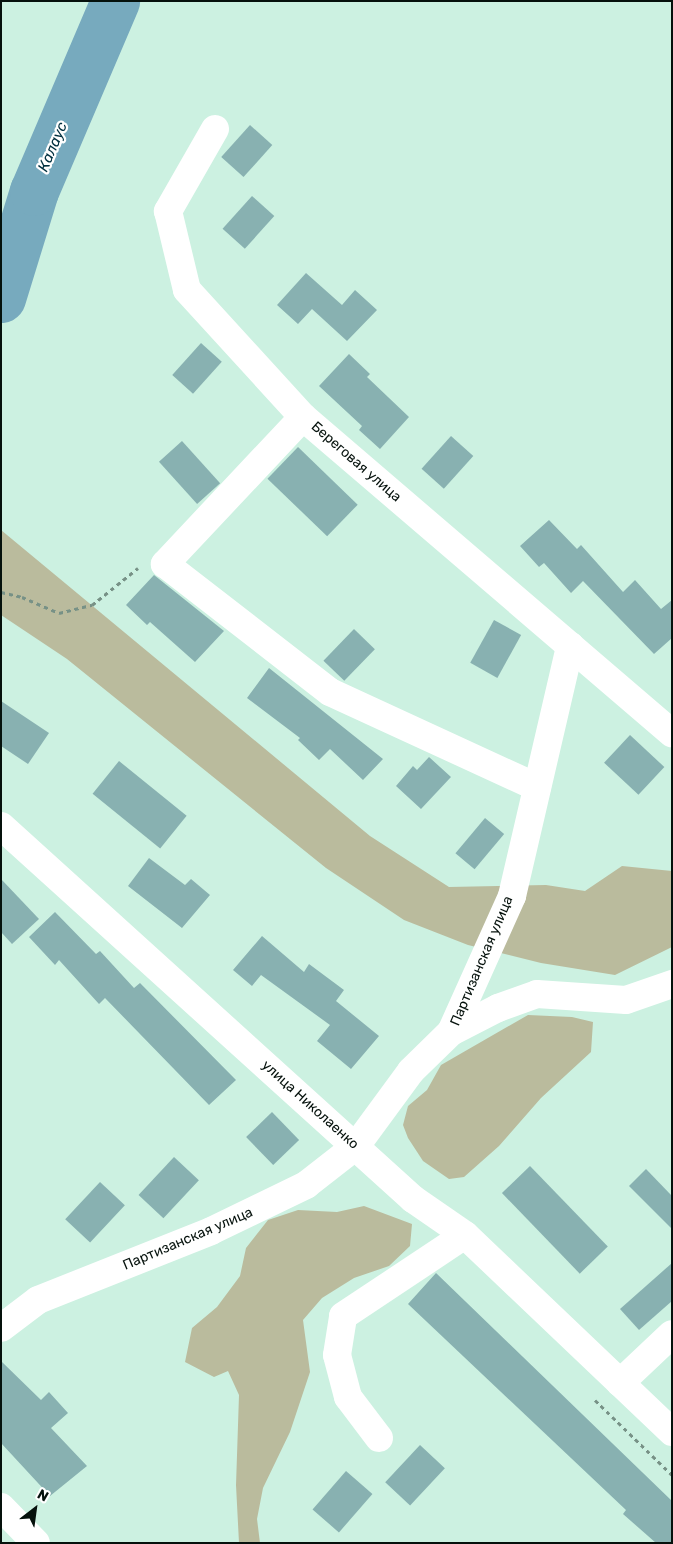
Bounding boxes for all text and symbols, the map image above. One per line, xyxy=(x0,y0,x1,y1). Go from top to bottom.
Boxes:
water label: Калаус xyxy=(34,119,72,175)
street label: Береговая улица xyxy=(308,418,404,506)
street label: Партизанская улица xyxy=(447,894,517,1028)
street label: улица Николаенко xyxy=(258,1057,362,1153)
street label: Партизанская улица xyxy=(121,1204,255,1274)
north arrow xyxy=(10,1484,60,1534)
text: N xyxy=(34,1486,51,1505)

